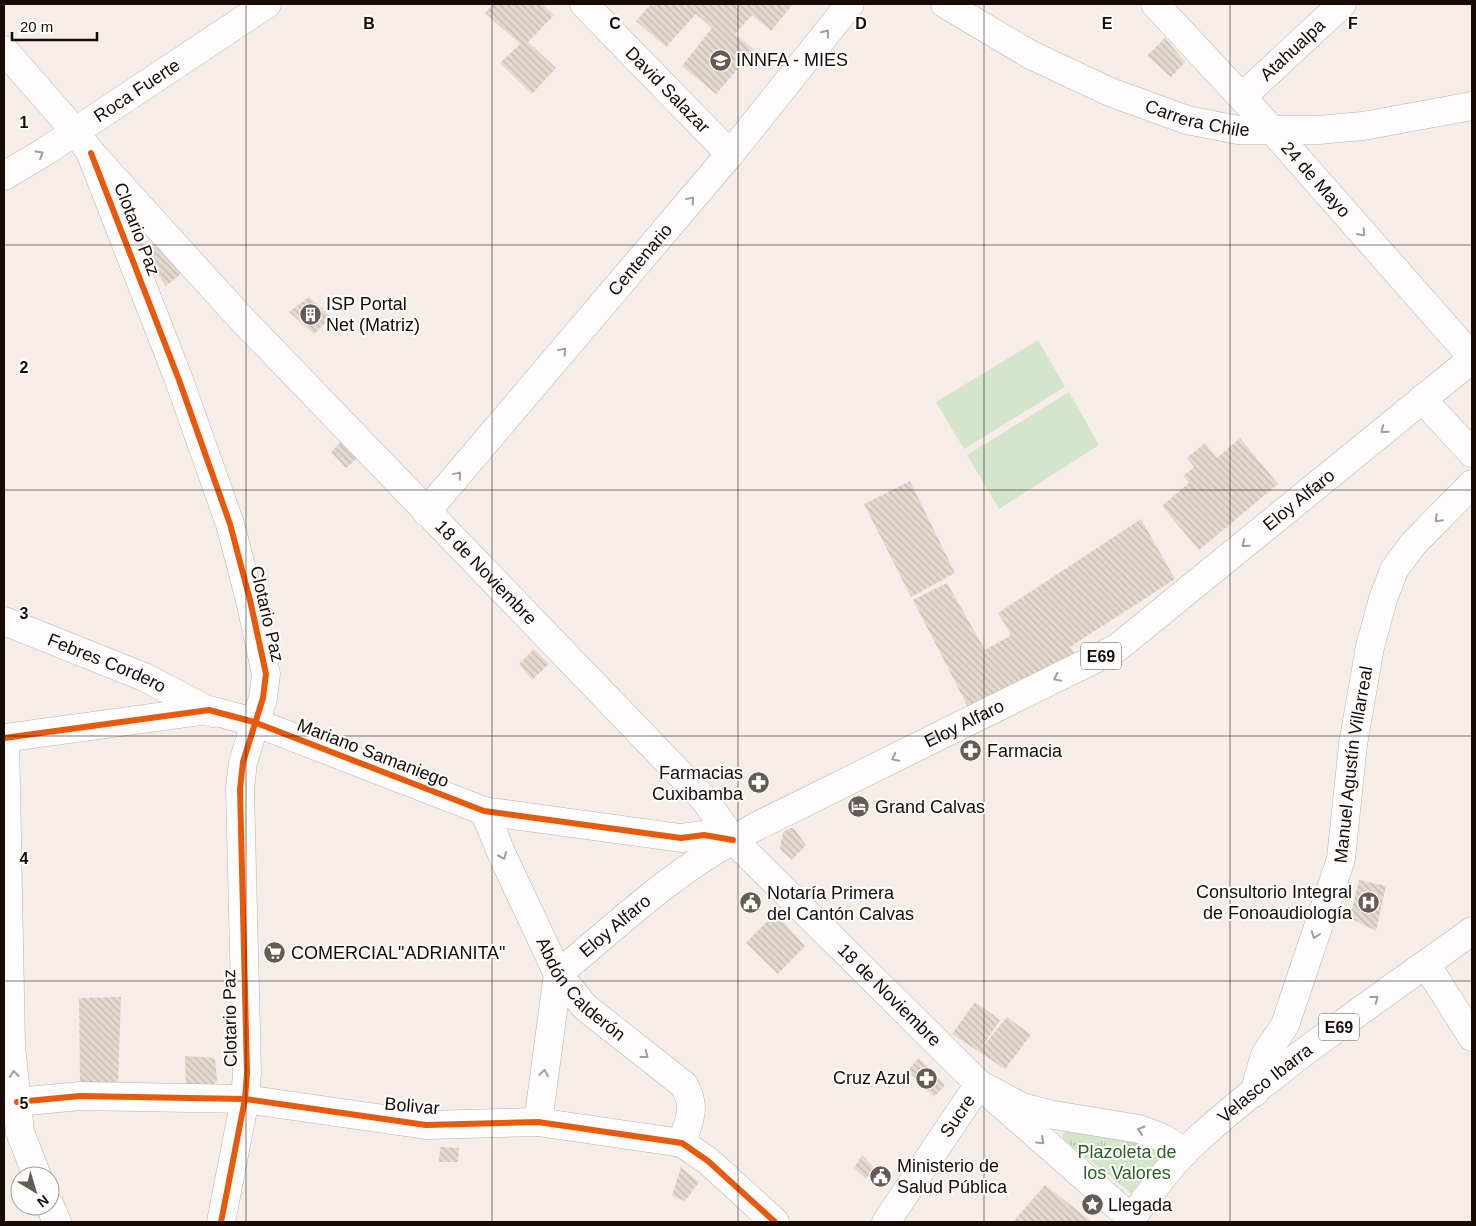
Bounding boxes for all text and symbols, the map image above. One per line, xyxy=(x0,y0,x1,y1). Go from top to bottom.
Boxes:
scale bar xyxy=(12,10,98,42)
street label: Atahualpa xyxy=(1256,14,1330,85)
text: B xyxy=(363,15,375,32)
text: C xyxy=(609,15,621,32)
text: D xyxy=(855,15,867,32)
text: E xyxy=(1102,15,1113,32)
text: F xyxy=(1348,15,1358,32)
text: 20 m xyxy=(20,18,53,35)
one-way arrow xyxy=(821,30,830,39)
street label: David Salazar xyxy=(621,43,714,137)
school or university icon: INNFA - MIES xyxy=(708,48,732,72)
place label: INNFA - MIES xyxy=(736,50,848,70)
street label: Roca Fuerte xyxy=(90,55,184,126)
street label: Carrera Chile xyxy=(1143,96,1249,140)
text: 1 xyxy=(20,114,29,131)
street label: 24 de Mayo xyxy=(1277,138,1354,221)
one-way arrow xyxy=(34,151,43,161)
street label: Clotario Paz xyxy=(110,180,164,278)
one-way arrow xyxy=(685,197,694,206)
street label: Centenario xyxy=(604,220,676,300)
one-way arrow xyxy=(1357,228,1366,237)
place label: ISP Portal Net (Matriz) xyxy=(326,294,420,335)
building icon: ISP Portal Net (Matriz) xyxy=(298,302,322,326)
one-way arrow xyxy=(557,348,566,357)
text: 2 xyxy=(20,359,29,376)
one-way arrow xyxy=(1381,425,1390,433)
street label: Eloy Alfaro xyxy=(1259,465,1339,535)
one-way arrow xyxy=(452,472,461,481)
one-way arrow xyxy=(1435,513,1444,522)
street label: 18 de Noviembre xyxy=(431,516,541,629)
one-way arrow xyxy=(1242,539,1251,547)
street label: Clotario Paz xyxy=(246,564,288,664)
text: 3 xyxy=(20,605,29,622)
street label: Febres Cordero xyxy=(45,630,169,697)
road number: E69 xyxy=(1081,642,1121,669)
street label: Manuel Agustín Villarreal xyxy=(1331,664,1376,864)
one-way arrow xyxy=(1053,672,1062,682)
street label: Eloy Alfaro xyxy=(921,695,1007,752)
street label: Mariano Samaniego xyxy=(294,715,452,791)
pharmacy icon: Farmacia xyxy=(959,739,983,763)
place label: Farmacia xyxy=(987,741,1063,761)
one-way arrow xyxy=(891,752,900,762)
place label: Farmacias Cuxibamba xyxy=(652,763,744,804)
pharmacy icon: Farmacias Cuxibamba xyxy=(747,771,771,795)
hotel icon: Grand Calvas xyxy=(847,795,871,819)
place label: Grand Calvas xyxy=(875,797,985,817)
text: 4 xyxy=(20,850,29,867)
one-way arrow xyxy=(496,851,507,860)
place label: Consultorio Integral de Fonoaudiología xyxy=(1196,882,1353,923)
place label: Notaría Primera del Cantón Calvas xyxy=(767,883,914,924)
hospital icon: Consultorio Integral de Fonoaudiología xyxy=(1356,890,1380,914)
street label: Eloy Alfaro xyxy=(576,891,654,961)
public building icon: Notaría Primera del Cantón Calvas xyxy=(739,891,763,915)
one-way arrow xyxy=(1311,930,1321,938)
street label: Abdón Calderón xyxy=(532,934,629,1045)
street label: 18 de Noviembre xyxy=(834,940,945,1050)
supermarket icon: COMERCIAL"ADRIANITA" xyxy=(263,941,287,965)
place label: COMERCIAL"ADRIANITA" xyxy=(291,943,505,963)
street label: Clotario Paz xyxy=(219,969,241,1067)
one-way arrow xyxy=(1369,996,1379,1005)
road number: E69 xyxy=(1319,1014,1359,1040)
street label: Velasco Ibarra xyxy=(1214,1039,1317,1127)
one-way arrow xyxy=(640,1050,649,1059)
pharmacy icon: Cruz Azul xyxy=(914,1066,938,1090)
place label: Cruz Azul xyxy=(833,1068,910,1088)
one-way arrow xyxy=(539,1069,549,1078)
one-way arrow xyxy=(9,1070,20,1078)
street label: Sucre xyxy=(936,1091,979,1141)
street label: Bolivar xyxy=(384,1094,440,1118)
text: 5 xyxy=(20,1095,29,1112)
one-way arrow xyxy=(1138,1126,1146,1136)
one-way arrow xyxy=(1035,1135,1044,1144)
park label: Plazoleta de los Valores xyxy=(1077,1142,1177,1183)
place label: Ministerio de Salud Pública xyxy=(897,1156,1008,1197)
public building icon: Ministerio de Salud Pública xyxy=(869,1164,893,1188)
north arrow xyxy=(10,1166,60,1216)
text: N xyxy=(34,1192,52,1211)
place icon: Llegada xyxy=(1080,1193,1104,1217)
place label: Llegada xyxy=(1108,1195,1173,1215)

